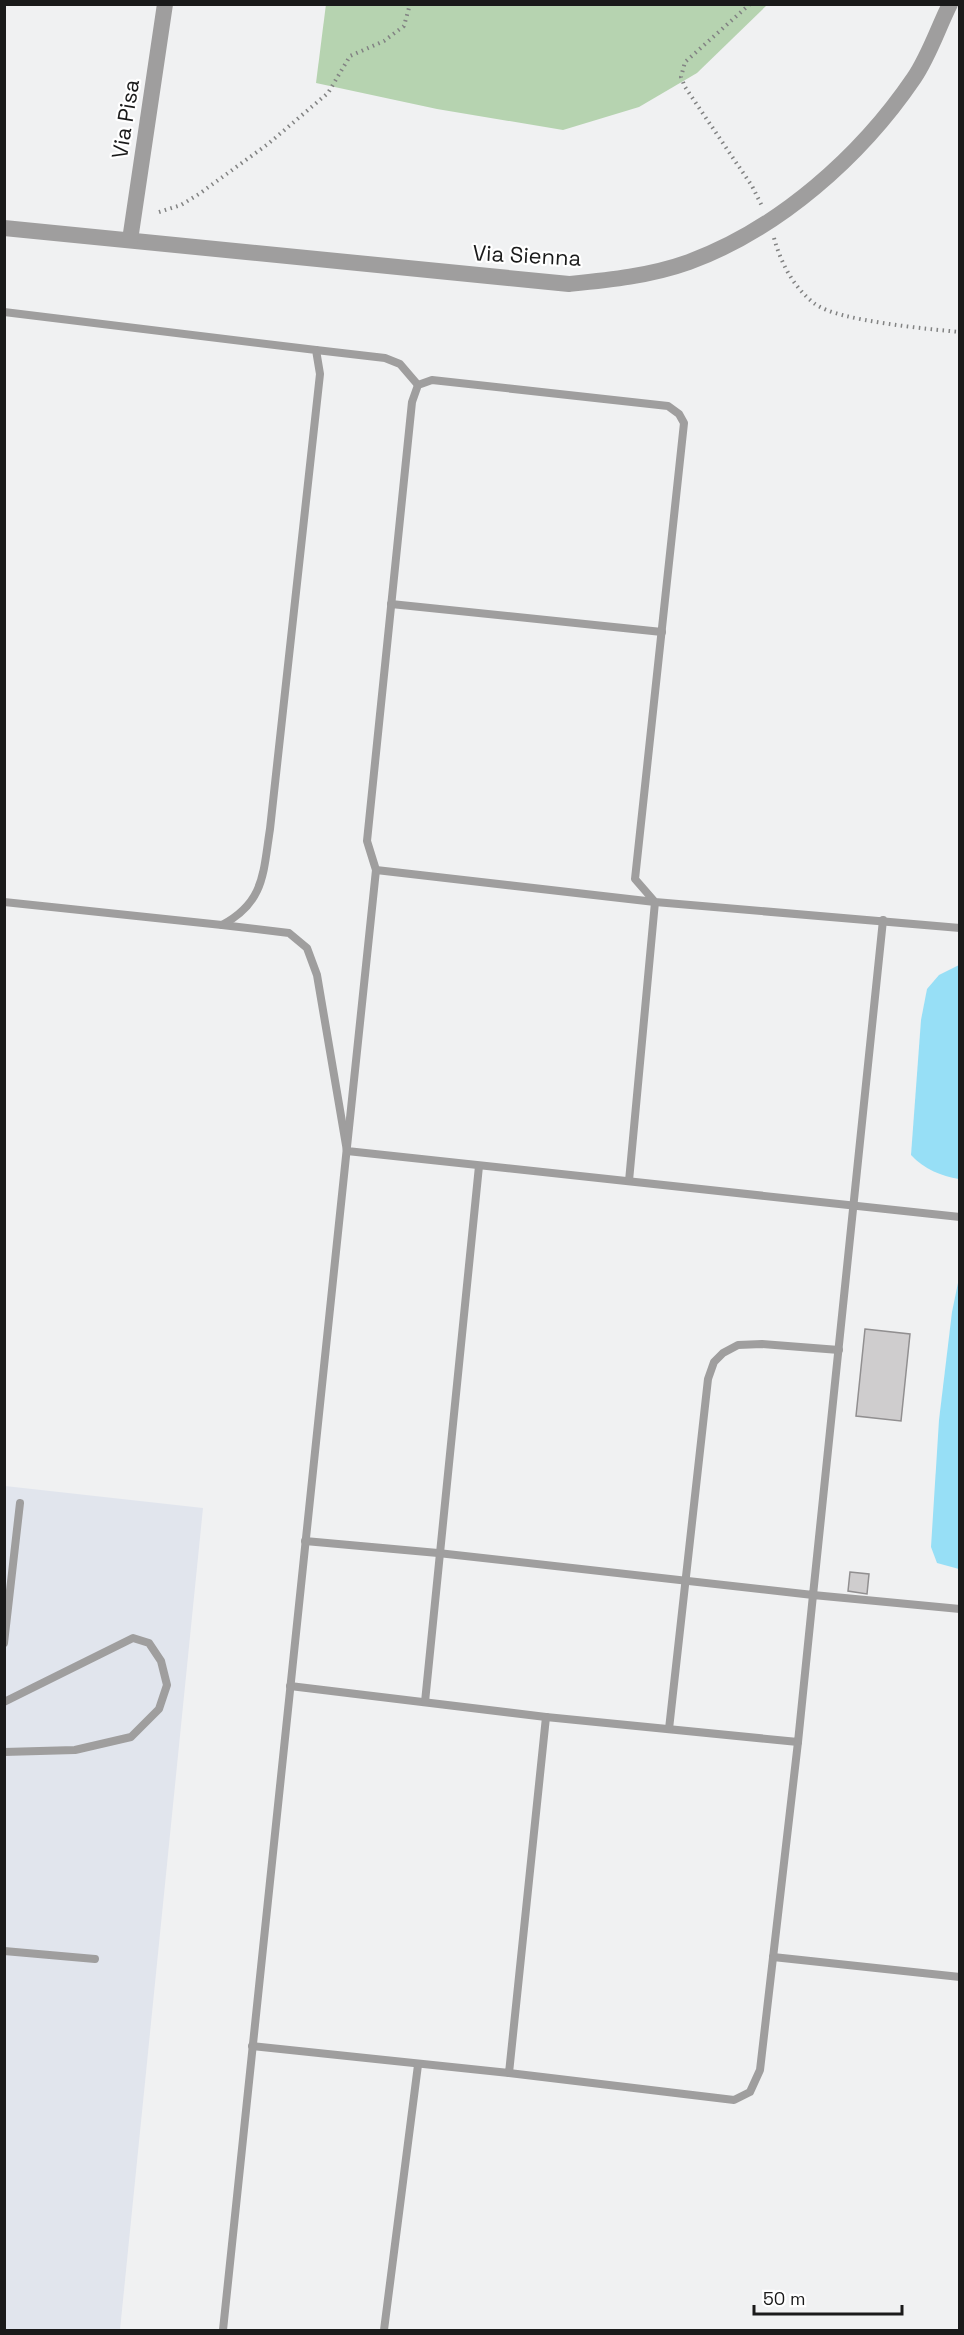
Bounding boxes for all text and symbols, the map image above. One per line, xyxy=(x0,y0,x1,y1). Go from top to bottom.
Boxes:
street label: Via Pisa xyxy=(105,77,145,161)
street label: Via Sienna xyxy=(472,238,582,272)
scale bar xyxy=(754,2278,902,2316)
text: 50 m xyxy=(763,2287,805,2310)

